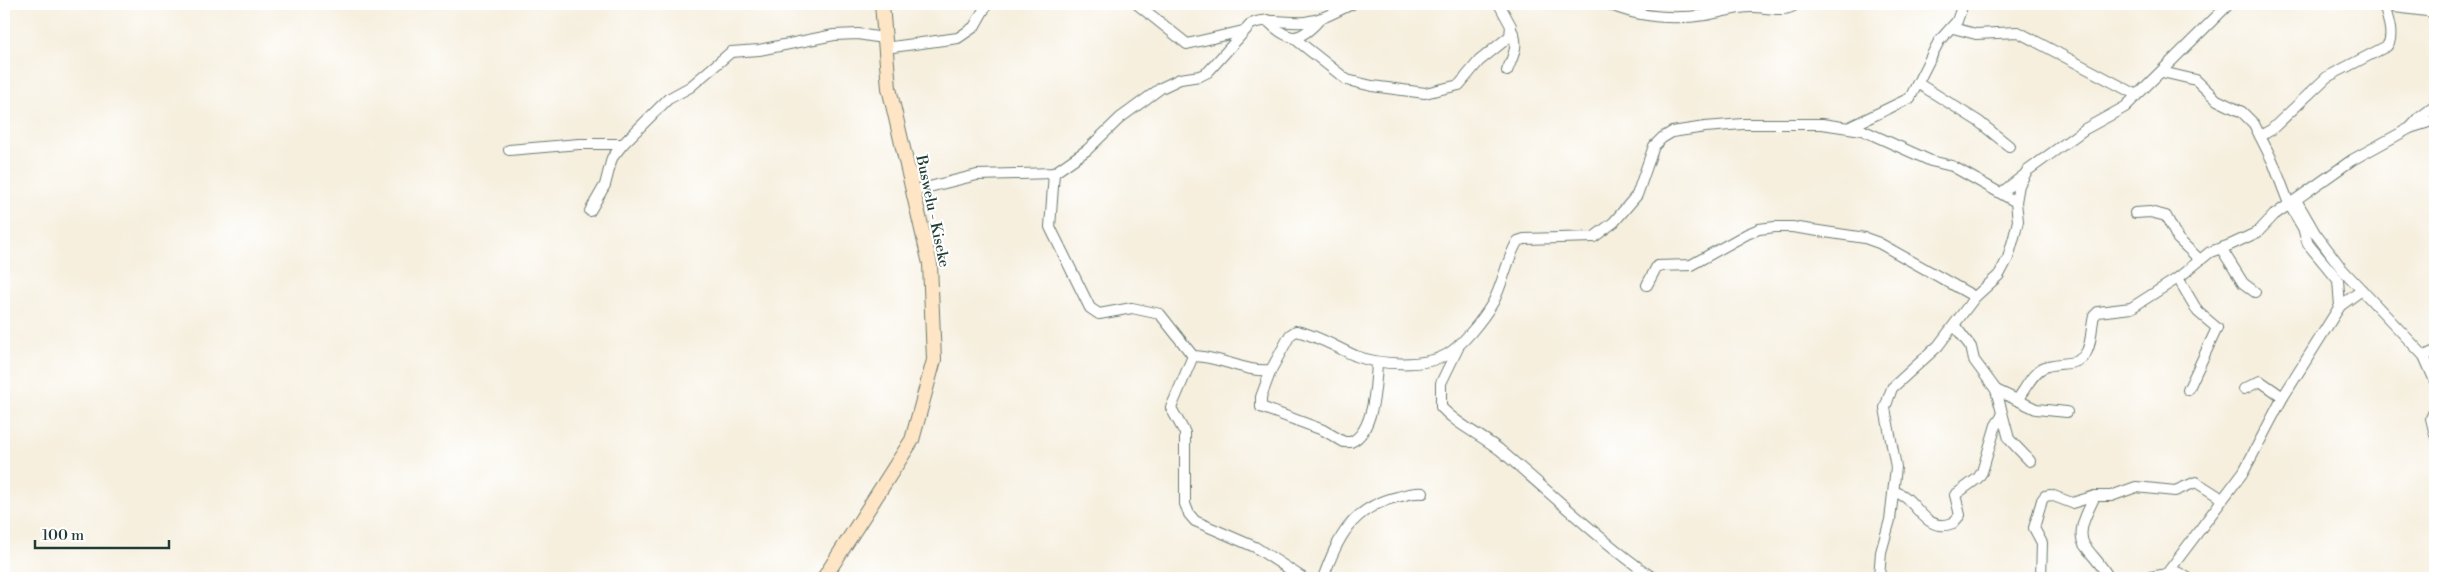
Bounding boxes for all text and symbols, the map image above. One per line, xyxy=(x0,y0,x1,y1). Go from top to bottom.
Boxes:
street label: Buswelu - Kiseke xyxy=(911,152,954,269)
scale bar xyxy=(35,517,169,549)
text: 100 m xyxy=(42,526,84,545)

